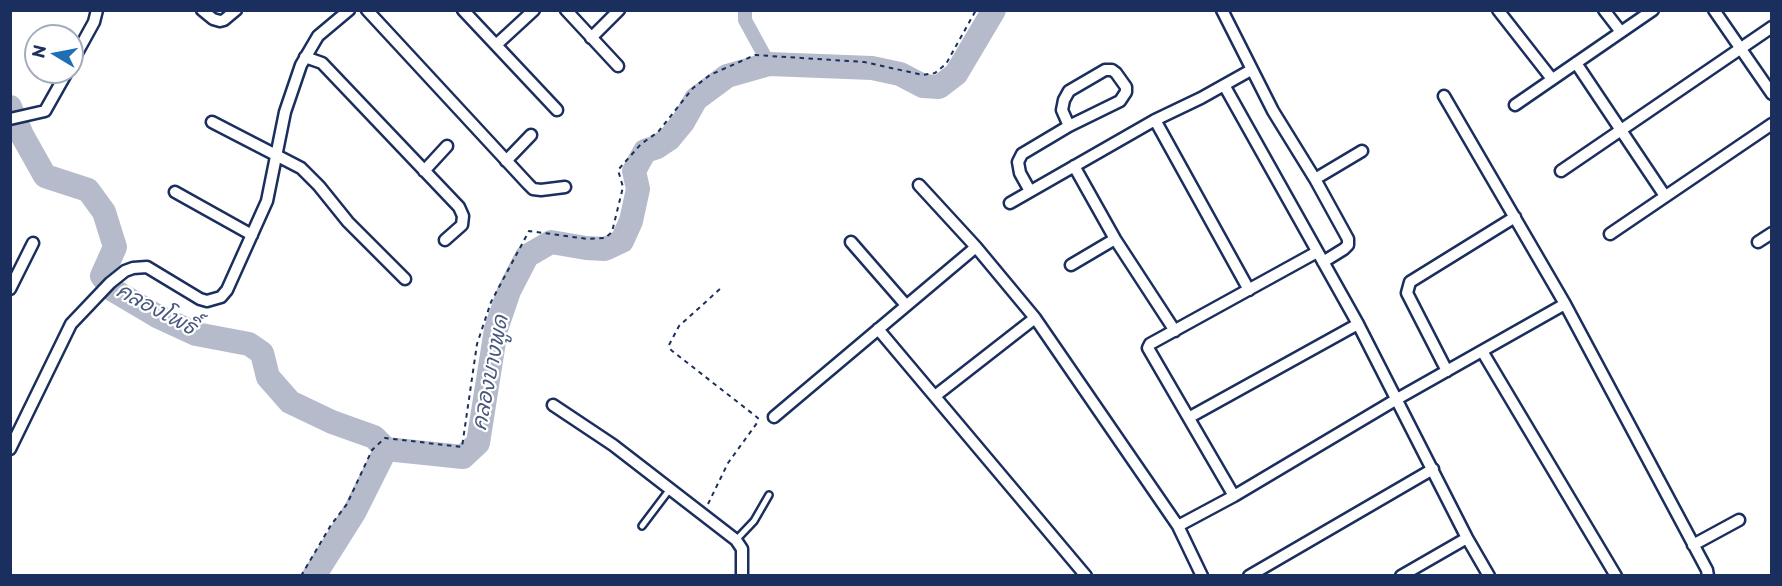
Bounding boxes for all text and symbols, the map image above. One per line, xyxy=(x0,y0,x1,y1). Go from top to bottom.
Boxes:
north arrow xyxy=(24,24,84,84)
text: N xyxy=(25,43,51,60)
water label: คลองโพธิ์ xyxy=(112,278,200,342)
water label: คลองบางพูด xyxy=(468,313,514,433)

